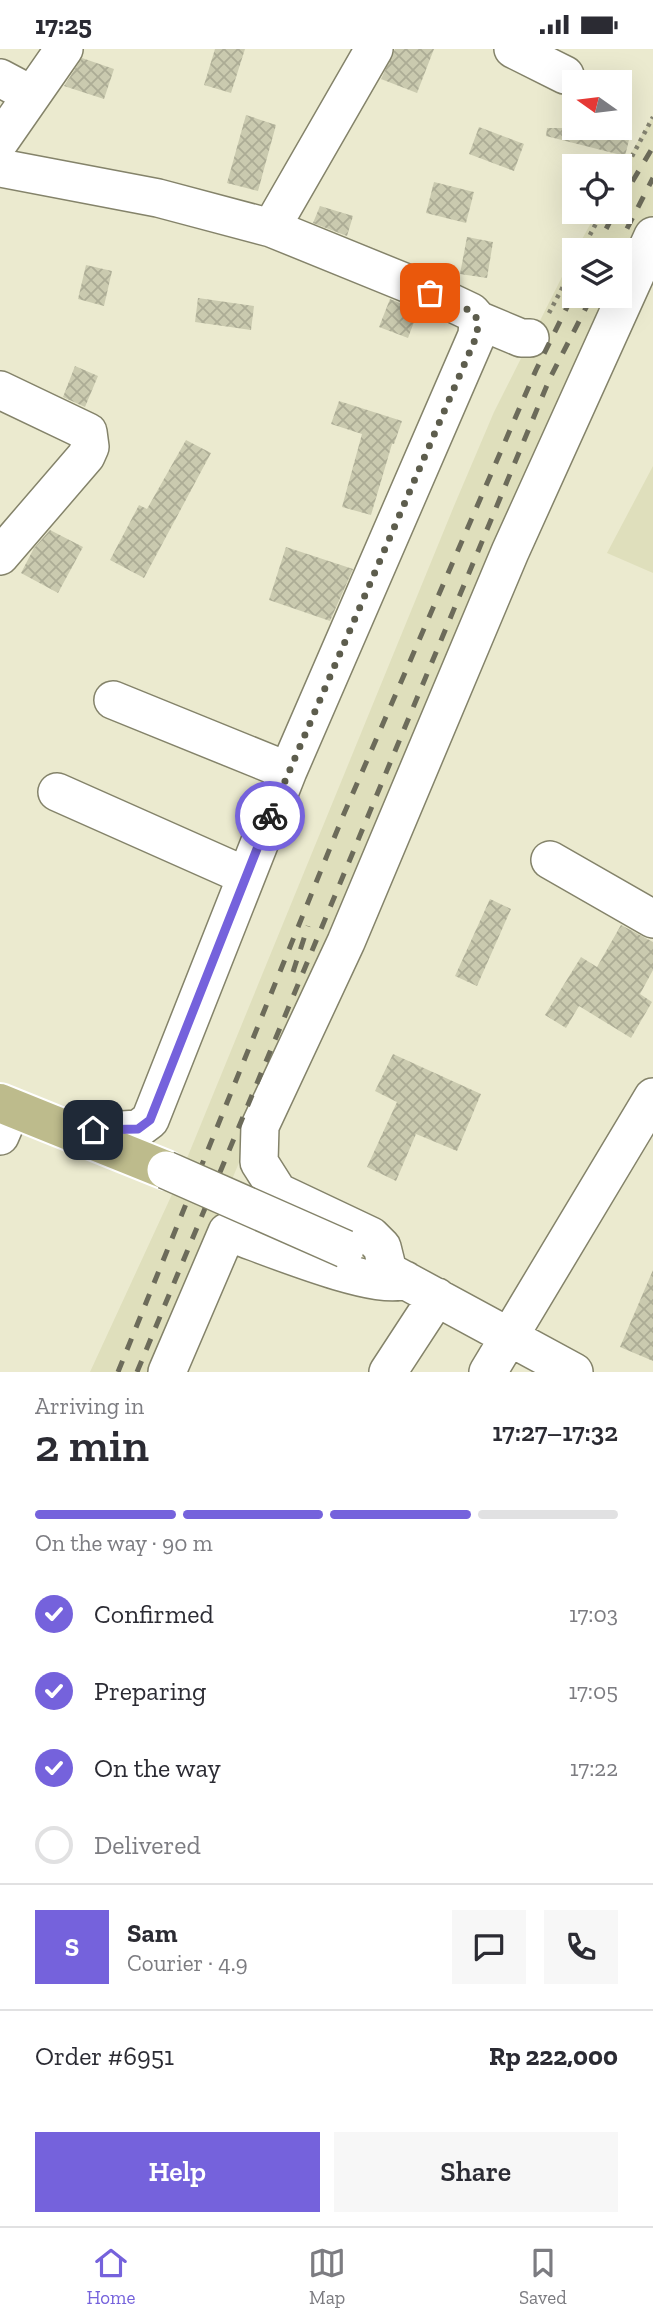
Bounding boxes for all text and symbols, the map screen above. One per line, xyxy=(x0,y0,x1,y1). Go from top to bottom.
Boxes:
text: 17:25 xyxy=(35,9,92,41)
north arrow xyxy=(562,70,632,140)
map controls xyxy=(562,70,632,308)
button: locate xyxy=(562,154,632,224)
button: layers xyxy=(562,238,632,308)
pin xyxy=(400,263,460,323)
icon: bag xyxy=(411,274,449,312)
courier xyxy=(235,781,305,851)
icon: bike xyxy=(251,797,289,835)
pin xyxy=(63,1100,123,1160)
icon: home xyxy=(74,1111,112,1149)
text: Arriving in xyxy=(35,1392,144,1420)
text: 17:27–17:32 xyxy=(492,1416,618,1448)
text: 2 min xyxy=(35,1418,149,1473)
text: On the way · 90 m xyxy=(35,1529,213,1557)
icon: check xyxy=(35,1595,73,1633)
text: Confirmed xyxy=(94,1598,214,1630)
text: 17:03 xyxy=(569,1600,618,1628)
icon: check xyxy=(35,1672,73,1710)
text: Preparing xyxy=(94,1675,206,1707)
text: 17:05 xyxy=(569,1677,618,1705)
icon: check xyxy=(35,1749,73,1787)
text: On the way xyxy=(94,1752,221,1784)
text: 17:22 xyxy=(570,1754,618,1782)
text: Delivered xyxy=(94,1829,201,1861)
button: chat xyxy=(452,1910,526,1984)
button: phone xyxy=(544,1910,618,1984)
text: Sam xyxy=(127,1917,177,1949)
text: S xyxy=(65,1931,79,1963)
text: Courier · 4.9 xyxy=(127,1949,248,1977)
text: Order #6951 xyxy=(35,2040,174,2072)
text: Rp 222,000 xyxy=(489,2040,618,2072)
button: Help xyxy=(35,2132,320,2212)
button: Share xyxy=(334,2132,618,2212)
tab: Home xyxy=(86,2244,135,2309)
tab: Map xyxy=(308,2244,346,2309)
tab: Saved xyxy=(519,2244,567,2309)

